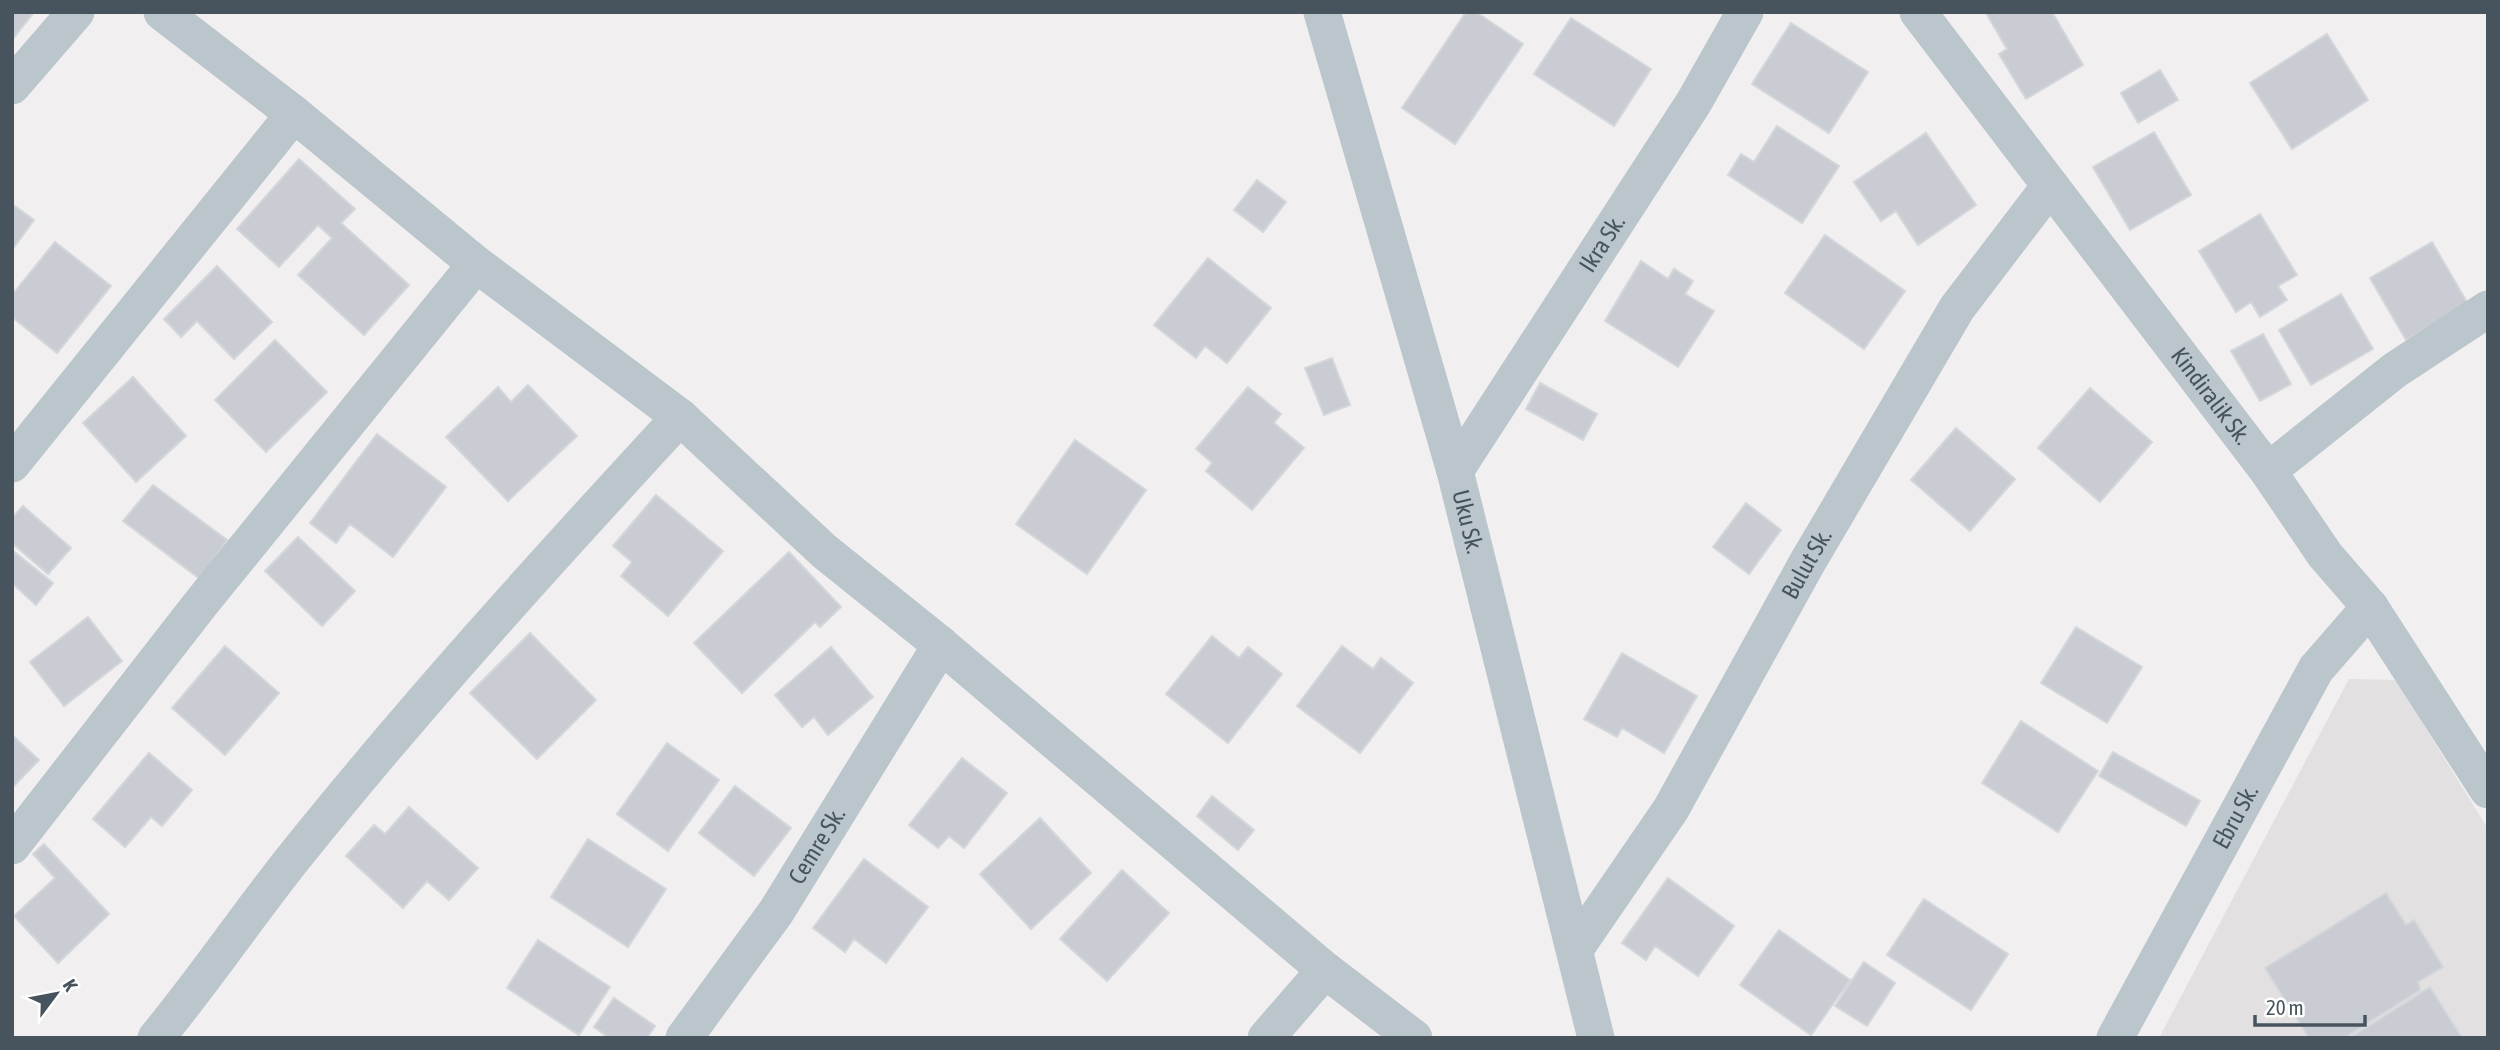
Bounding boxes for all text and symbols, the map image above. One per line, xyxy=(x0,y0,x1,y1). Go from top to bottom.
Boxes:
street label: Ikra Sk. xyxy=(1574,210,1630,277)
street label: Kindiralik Sk. xyxy=(2166,342,2257,449)
street label: Uku Sk. xyxy=(1447,487,1489,556)
street label: Bulut Sk. xyxy=(1776,524,1837,603)
street label: Ebru Sk. xyxy=(2207,780,2263,853)
street label: Cemre Sk. xyxy=(783,802,850,889)
north arrow xyxy=(21,959,91,1029)
text: K xyxy=(59,975,83,995)
scale bar xyxy=(2255,984,2365,1028)
text: 20 m xyxy=(2266,995,2304,1019)

